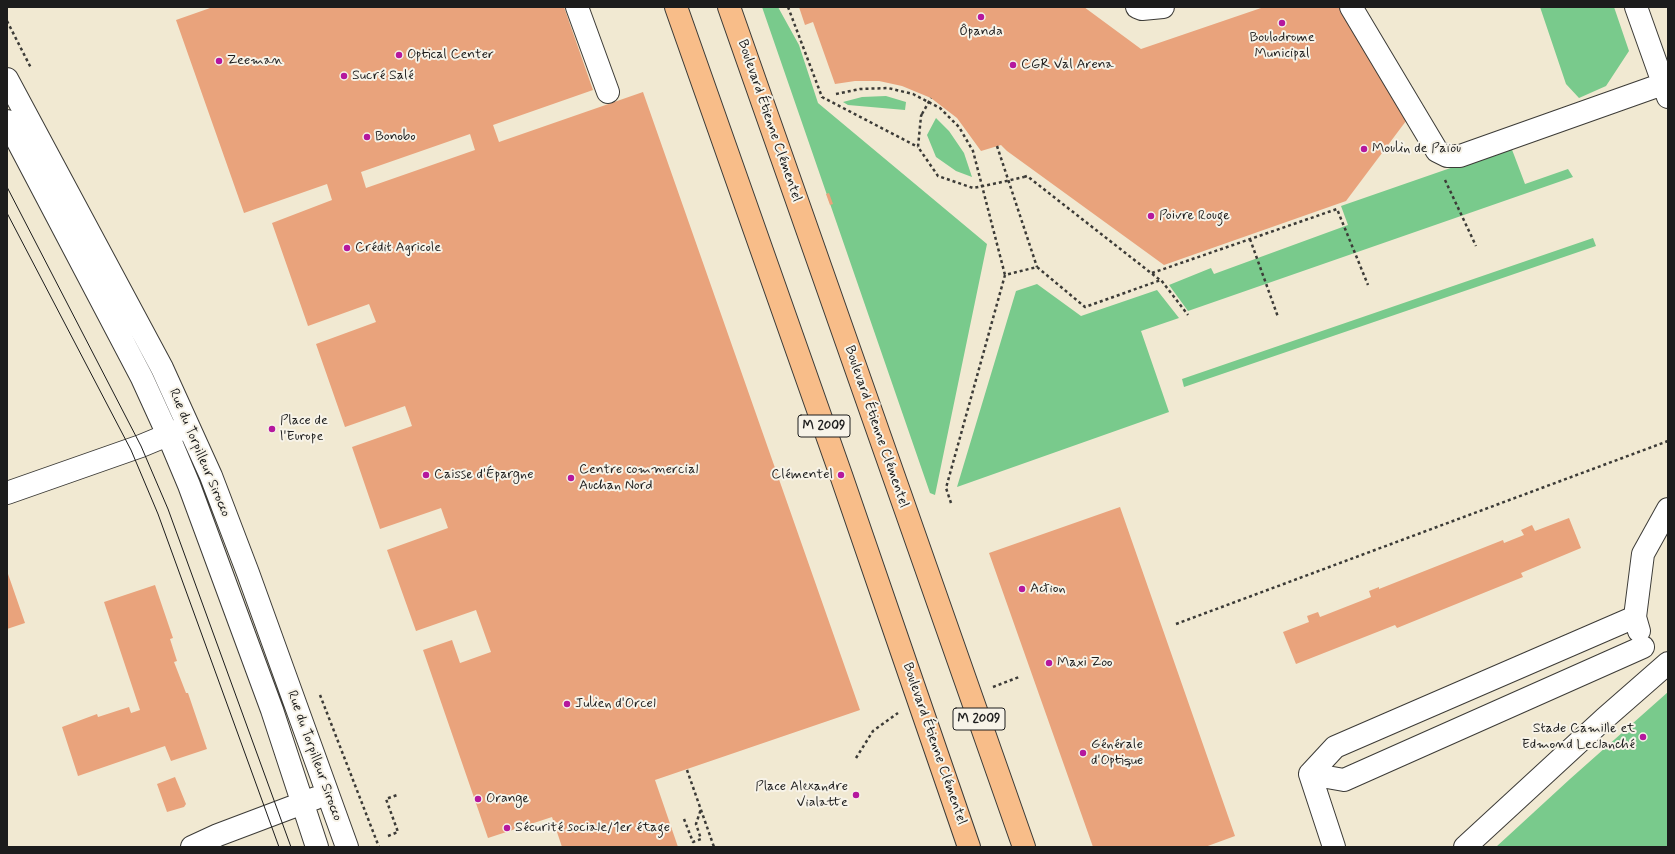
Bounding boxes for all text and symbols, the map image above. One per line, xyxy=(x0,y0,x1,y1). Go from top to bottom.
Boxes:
marker: Ôpanda xyxy=(976,12,986,22)
marker: Boulodrome Municipal xyxy=(1277,18,1287,28)
place label: Ôpanda xyxy=(959,24,1003,40)
place label: Boulodrome Municipal xyxy=(1249,30,1315,62)
street label: Boulevard Étienne Clémentel xyxy=(733,38,805,204)
place label: Optical Center xyxy=(407,47,494,63)
marker: Optical Center xyxy=(394,50,404,60)
place label: Zeeman xyxy=(227,53,283,69)
marker: Zeeman xyxy=(214,56,224,66)
place label: CGR Val Arena xyxy=(1021,57,1114,73)
marker: CGR Val Arena xyxy=(1008,60,1018,70)
place label: Sucré Salé xyxy=(352,68,414,84)
marker: Sucré Salé xyxy=(339,71,349,81)
place label: Bonobo xyxy=(375,129,416,145)
marker: Bonobo xyxy=(362,132,372,142)
place label: Moulin de Païou xyxy=(1372,141,1461,157)
marker: Moulin de Païou xyxy=(1359,144,1369,154)
place label: Poivre Rouge xyxy=(1159,208,1230,224)
marker: Poivre Rouge xyxy=(1146,211,1156,221)
place label: Crédit Agricole xyxy=(355,240,441,256)
marker: Crédit Agricole xyxy=(342,243,352,253)
street label: Boulevard Étienne Clémentel xyxy=(840,344,912,510)
street label: Rue du Torpilleur Sirocco xyxy=(164,386,234,520)
place label: Place de l'Europe xyxy=(280,413,328,446)
road number: M 2009 xyxy=(798,415,850,437)
marker: Place de l'Europe xyxy=(267,424,277,434)
place label: Centre commercial Auchan Nord xyxy=(579,462,698,494)
place label: Caisse d'Épargne xyxy=(434,467,533,483)
place label: Clémentel xyxy=(771,467,833,483)
marker: Caisse d'Épargne xyxy=(421,470,431,480)
marker: Clémentel xyxy=(836,470,846,480)
marker: Centre commercial Auchan Nord xyxy=(566,473,576,483)
place label: Action xyxy=(1030,581,1066,597)
marker: Action xyxy=(1017,584,1027,594)
place label: Maxi Zoo xyxy=(1057,655,1113,671)
marker: Maxi Zoo xyxy=(1044,658,1054,668)
street label: Boulevard Étienne Clémentel xyxy=(898,661,970,827)
street label: Rue du Torpilleur Sirocco xyxy=(283,688,345,824)
place label: Julien d'Orcel xyxy=(575,696,656,712)
marker: Julien d'Orcel xyxy=(562,699,572,709)
road number: M 2009 xyxy=(953,708,1005,730)
place label: Stade Camille et Edmond Leclanché xyxy=(1522,721,1635,754)
marker: Stade Camille et Edmond Leclanché xyxy=(1638,732,1648,742)
place label: Générale d'Optique xyxy=(1091,737,1143,770)
marker: Générale d'Optique xyxy=(1078,748,1088,758)
place label: Place Alexandre Vialatte xyxy=(755,779,848,812)
marker: Place Alexandre Vialatte xyxy=(851,790,861,800)
place label: Orange xyxy=(486,791,529,807)
marker: Orange xyxy=(473,794,483,804)
place label: Sécurité sociale/1er étage xyxy=(515,820,670,836)
marker: Sécurité sociale/1er étage xyxy=(502,823,512,833)

